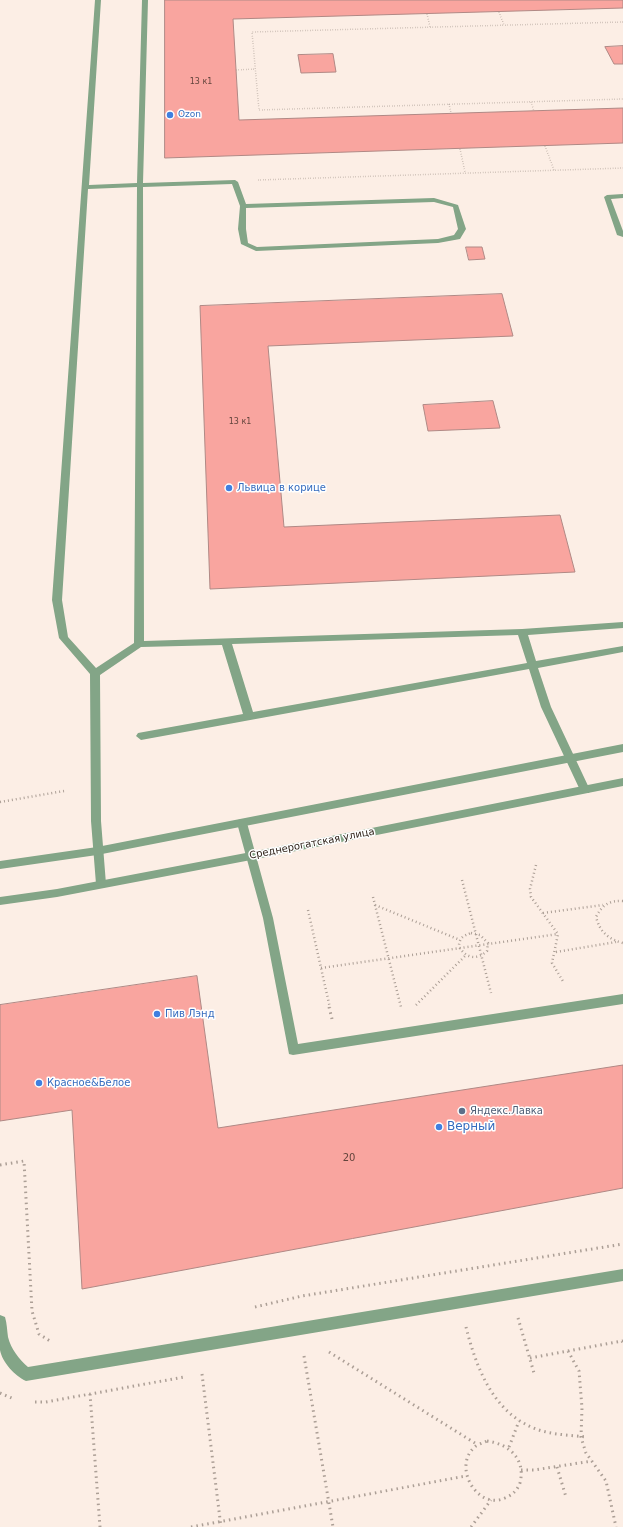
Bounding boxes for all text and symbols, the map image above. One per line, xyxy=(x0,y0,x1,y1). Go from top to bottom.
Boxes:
house number: 13 к1 xyxy=(190,77,212,87)
marker: Ozon xyxy=(165,110,175,120)
place label: Ozon xyxy=(178,110,201,120)
house number: 13 к1 xyxy=(229,417,251,427)
place label: Львица в корице xyxy=(237,482,326,494)
marker: Львица в корице xyxy=(224,483,234,493)
street label: Среднерогатская улица xyxy=(248,826,376,862)
place label: Пив Лэнд xyxy=(165,1008,215,1020)
marker: Пив Лэнд xyxy=(152,1009,162,1019)
place label: Красное&Белое xyxy=(47,1077,130,1089)
marker: Красное&Белое xyxy=(34,1078,44,1088)
place label: Яндекс.Лавка xyxy=(470,1105,543,1117)
marker: Яндекс.Лавка xyxy=(457,1106,467,1116)
place label: Верный xyxy=(447,1120,495,1134)
marker: Верный xyxy=(434,1122,444,1132)
house number: 20 xyxy=(343,1152,355,1164)

